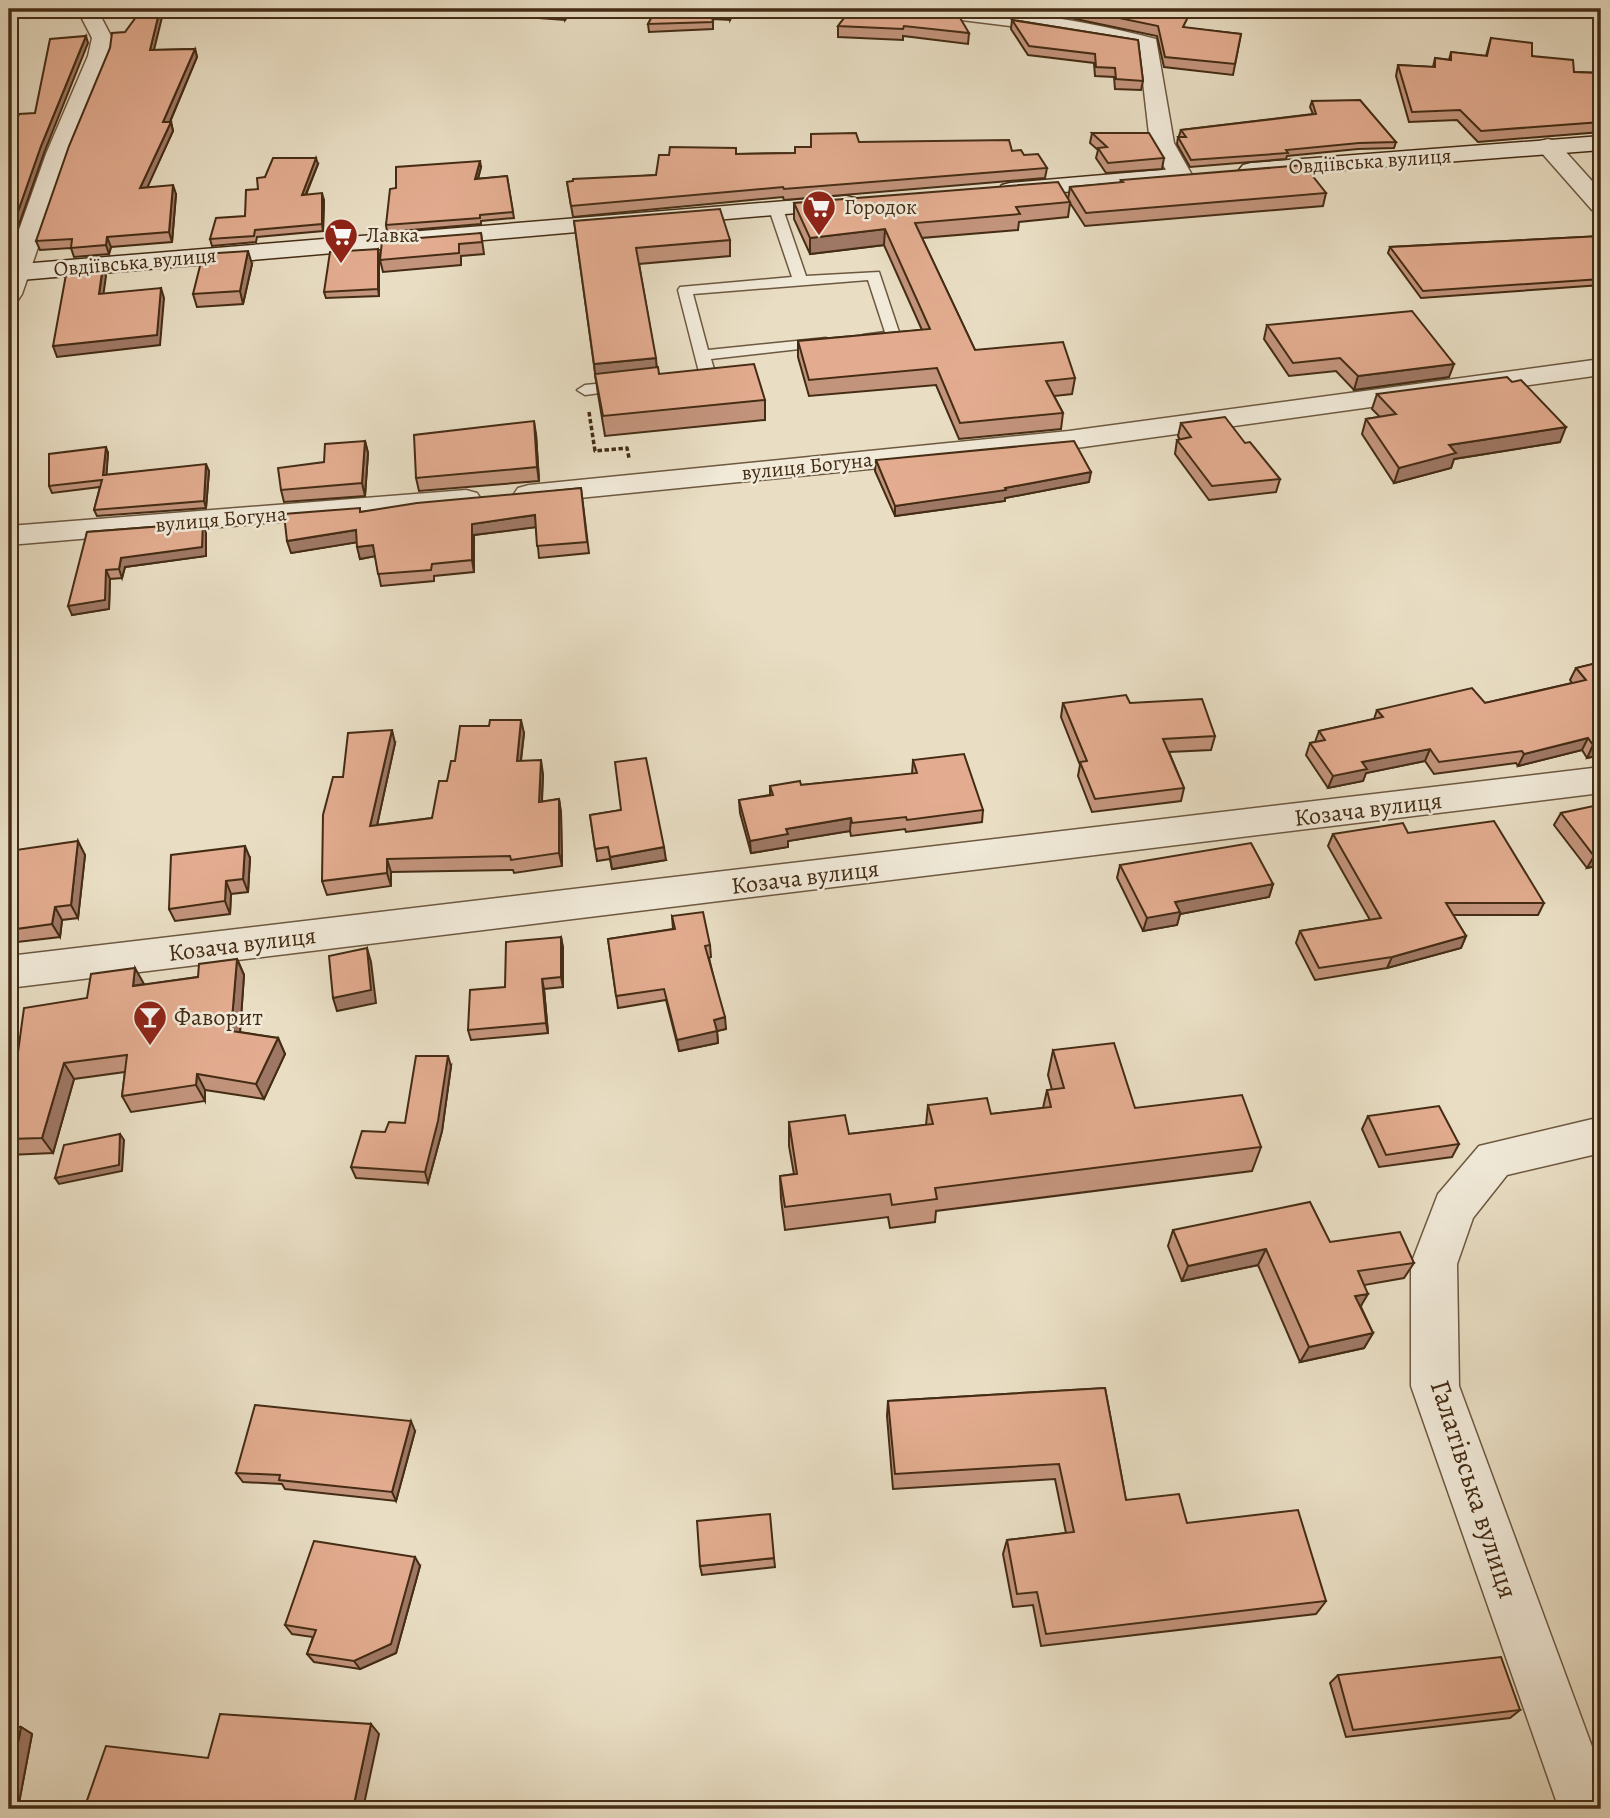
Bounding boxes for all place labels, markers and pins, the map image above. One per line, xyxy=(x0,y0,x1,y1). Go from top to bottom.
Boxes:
supermarket icon: Городок xyxy=(800,188,838,237)
place label: Городок xyxy=(844,193,917,221)
supermarket icon: Лавка xyxy=(322,216,360,265)
place label: Лавка xyxy=(366,221,419,249)
bar icon: Фаворит xyxy=(131,998,169,1047)
place label: Фаворит xyxy=(174,1001,263,1033)

